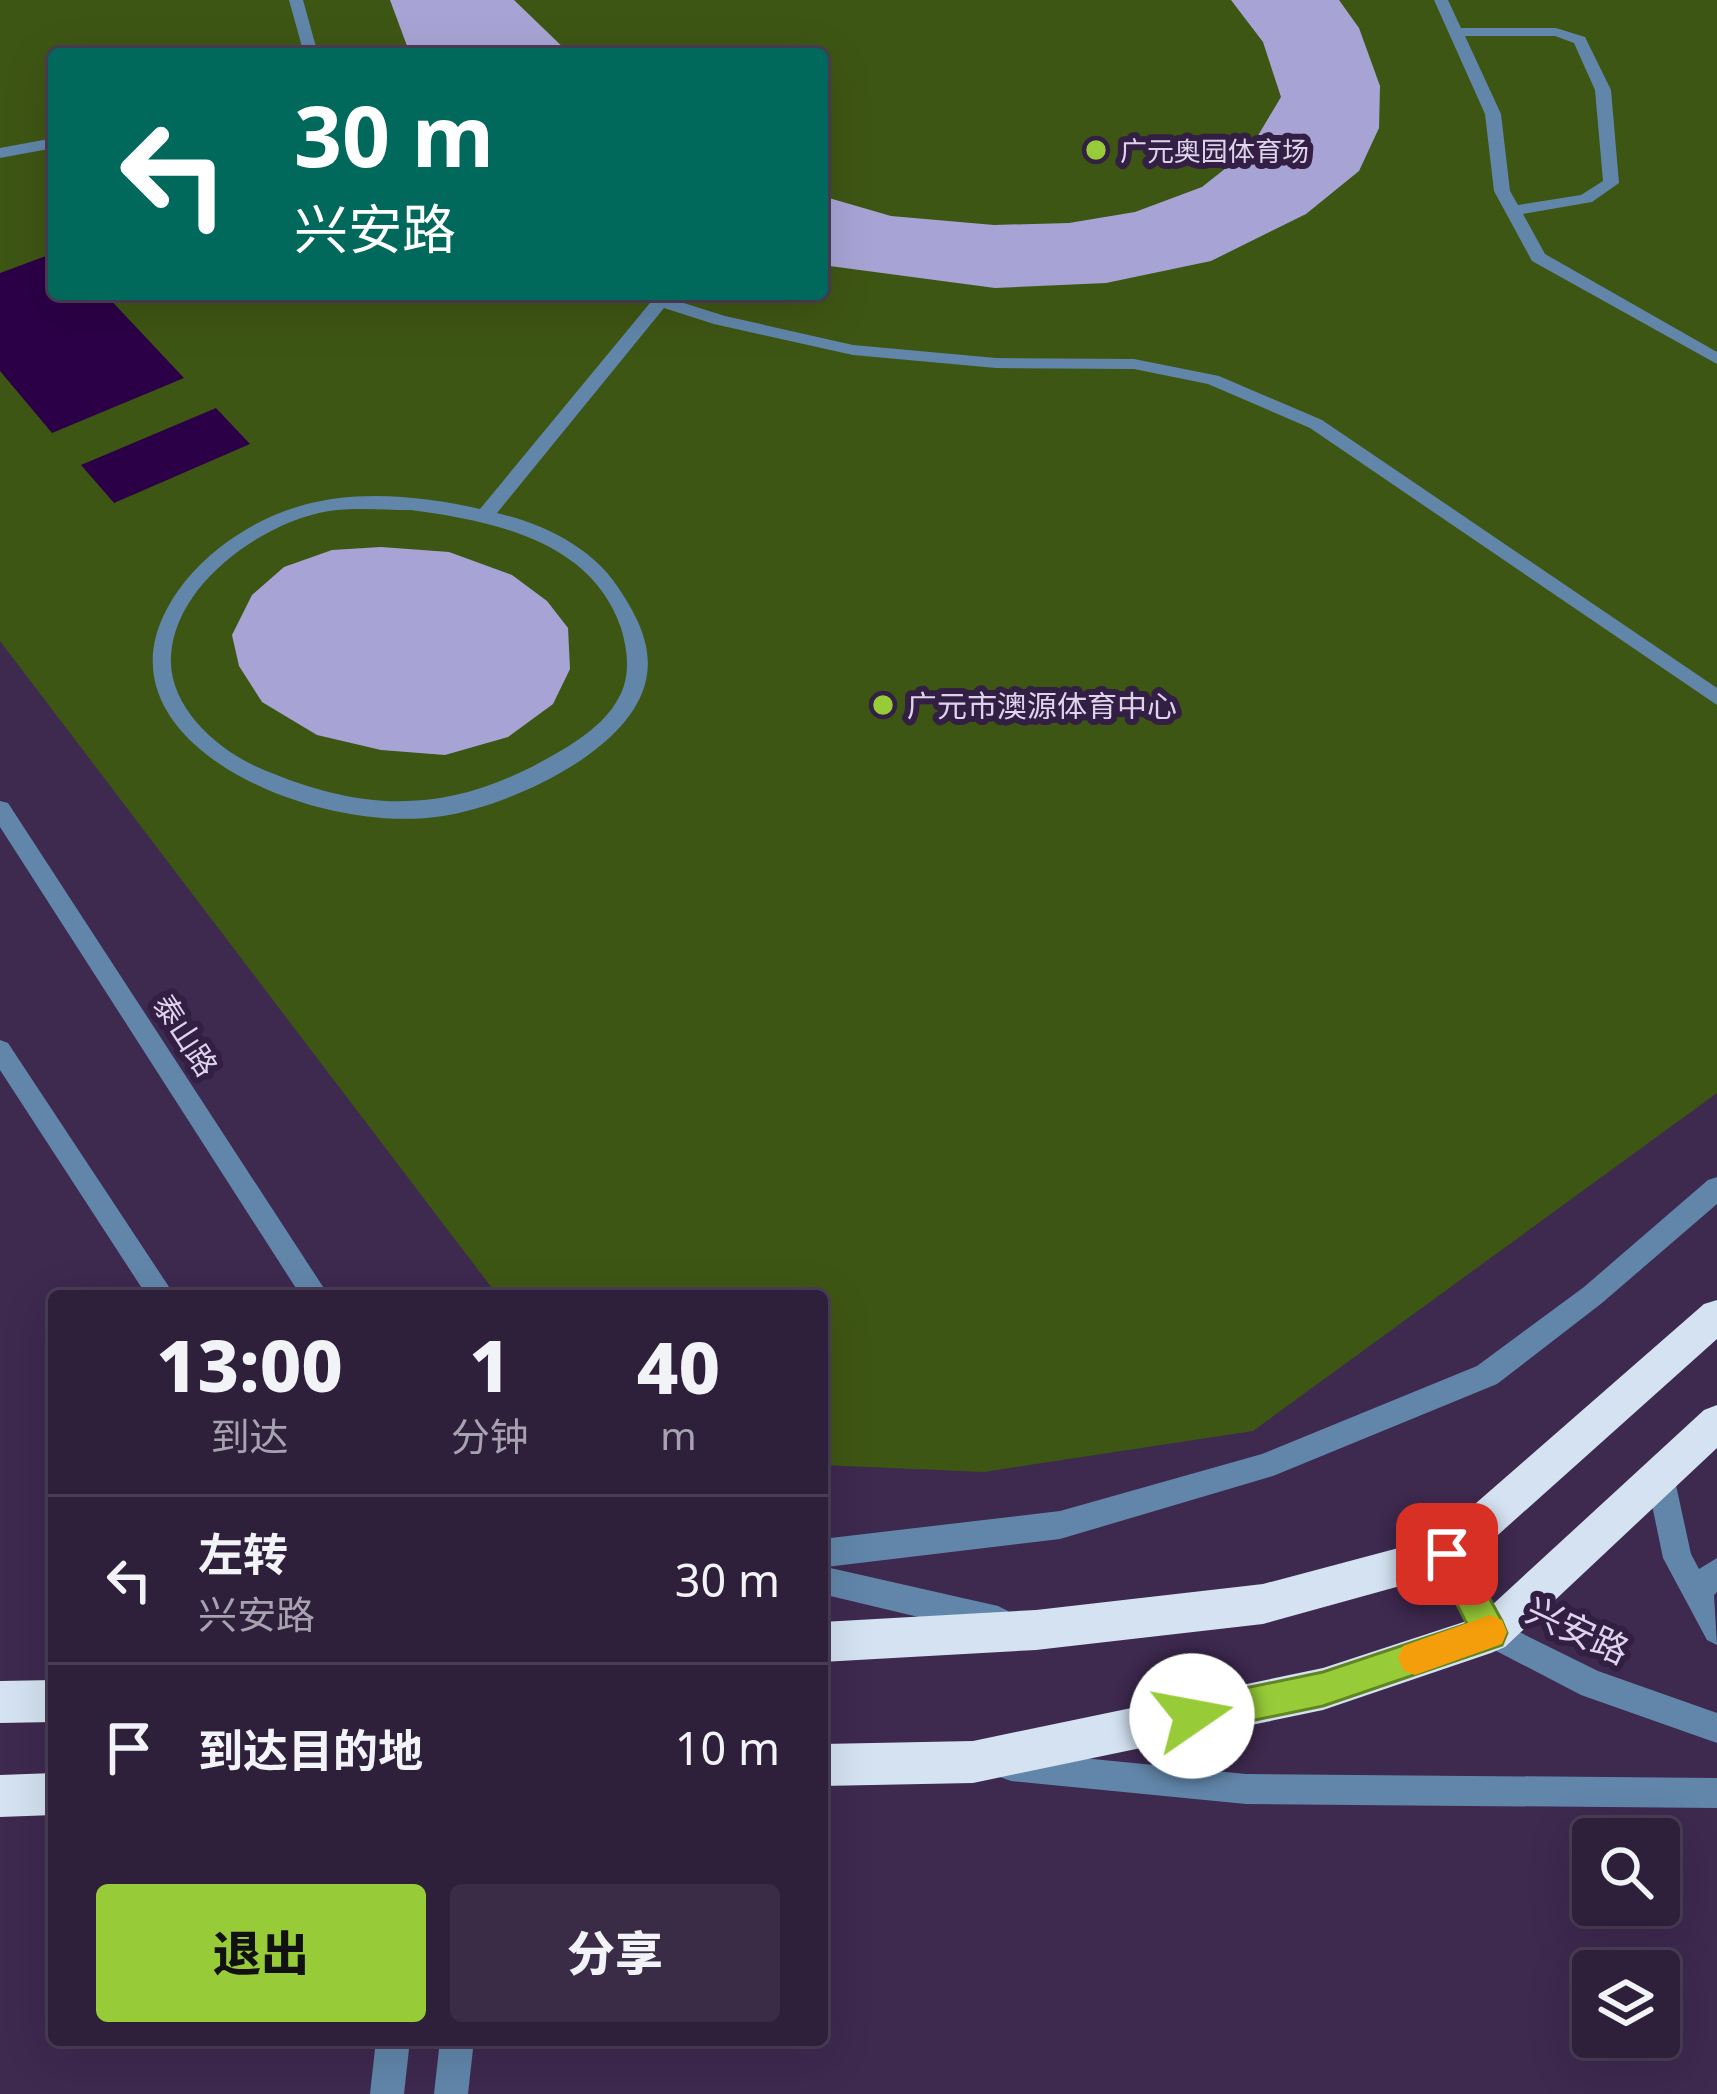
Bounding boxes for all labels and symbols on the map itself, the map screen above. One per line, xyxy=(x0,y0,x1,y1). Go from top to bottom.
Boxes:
place label: 广元奥园体育场 xyxy=(1120,132,1309,169)
marker: 广元奥园体育场 xyxy=(1083,137,1109,163)
place label: 广元市澳源体育中心 xyxy=(907,685,1177,726)
marker: 广元市澳源体育中心 xyxy=(870,692,896,718)
street label: 泰山路 xyxy=(144,986,228,1084)
pin xyxy=(1396,1503,1498,1605)
street label: 兴安路 xyxy=(1519,1585,1637,1675)
position arrow xyxy=(1129,1653,1255,1779)

